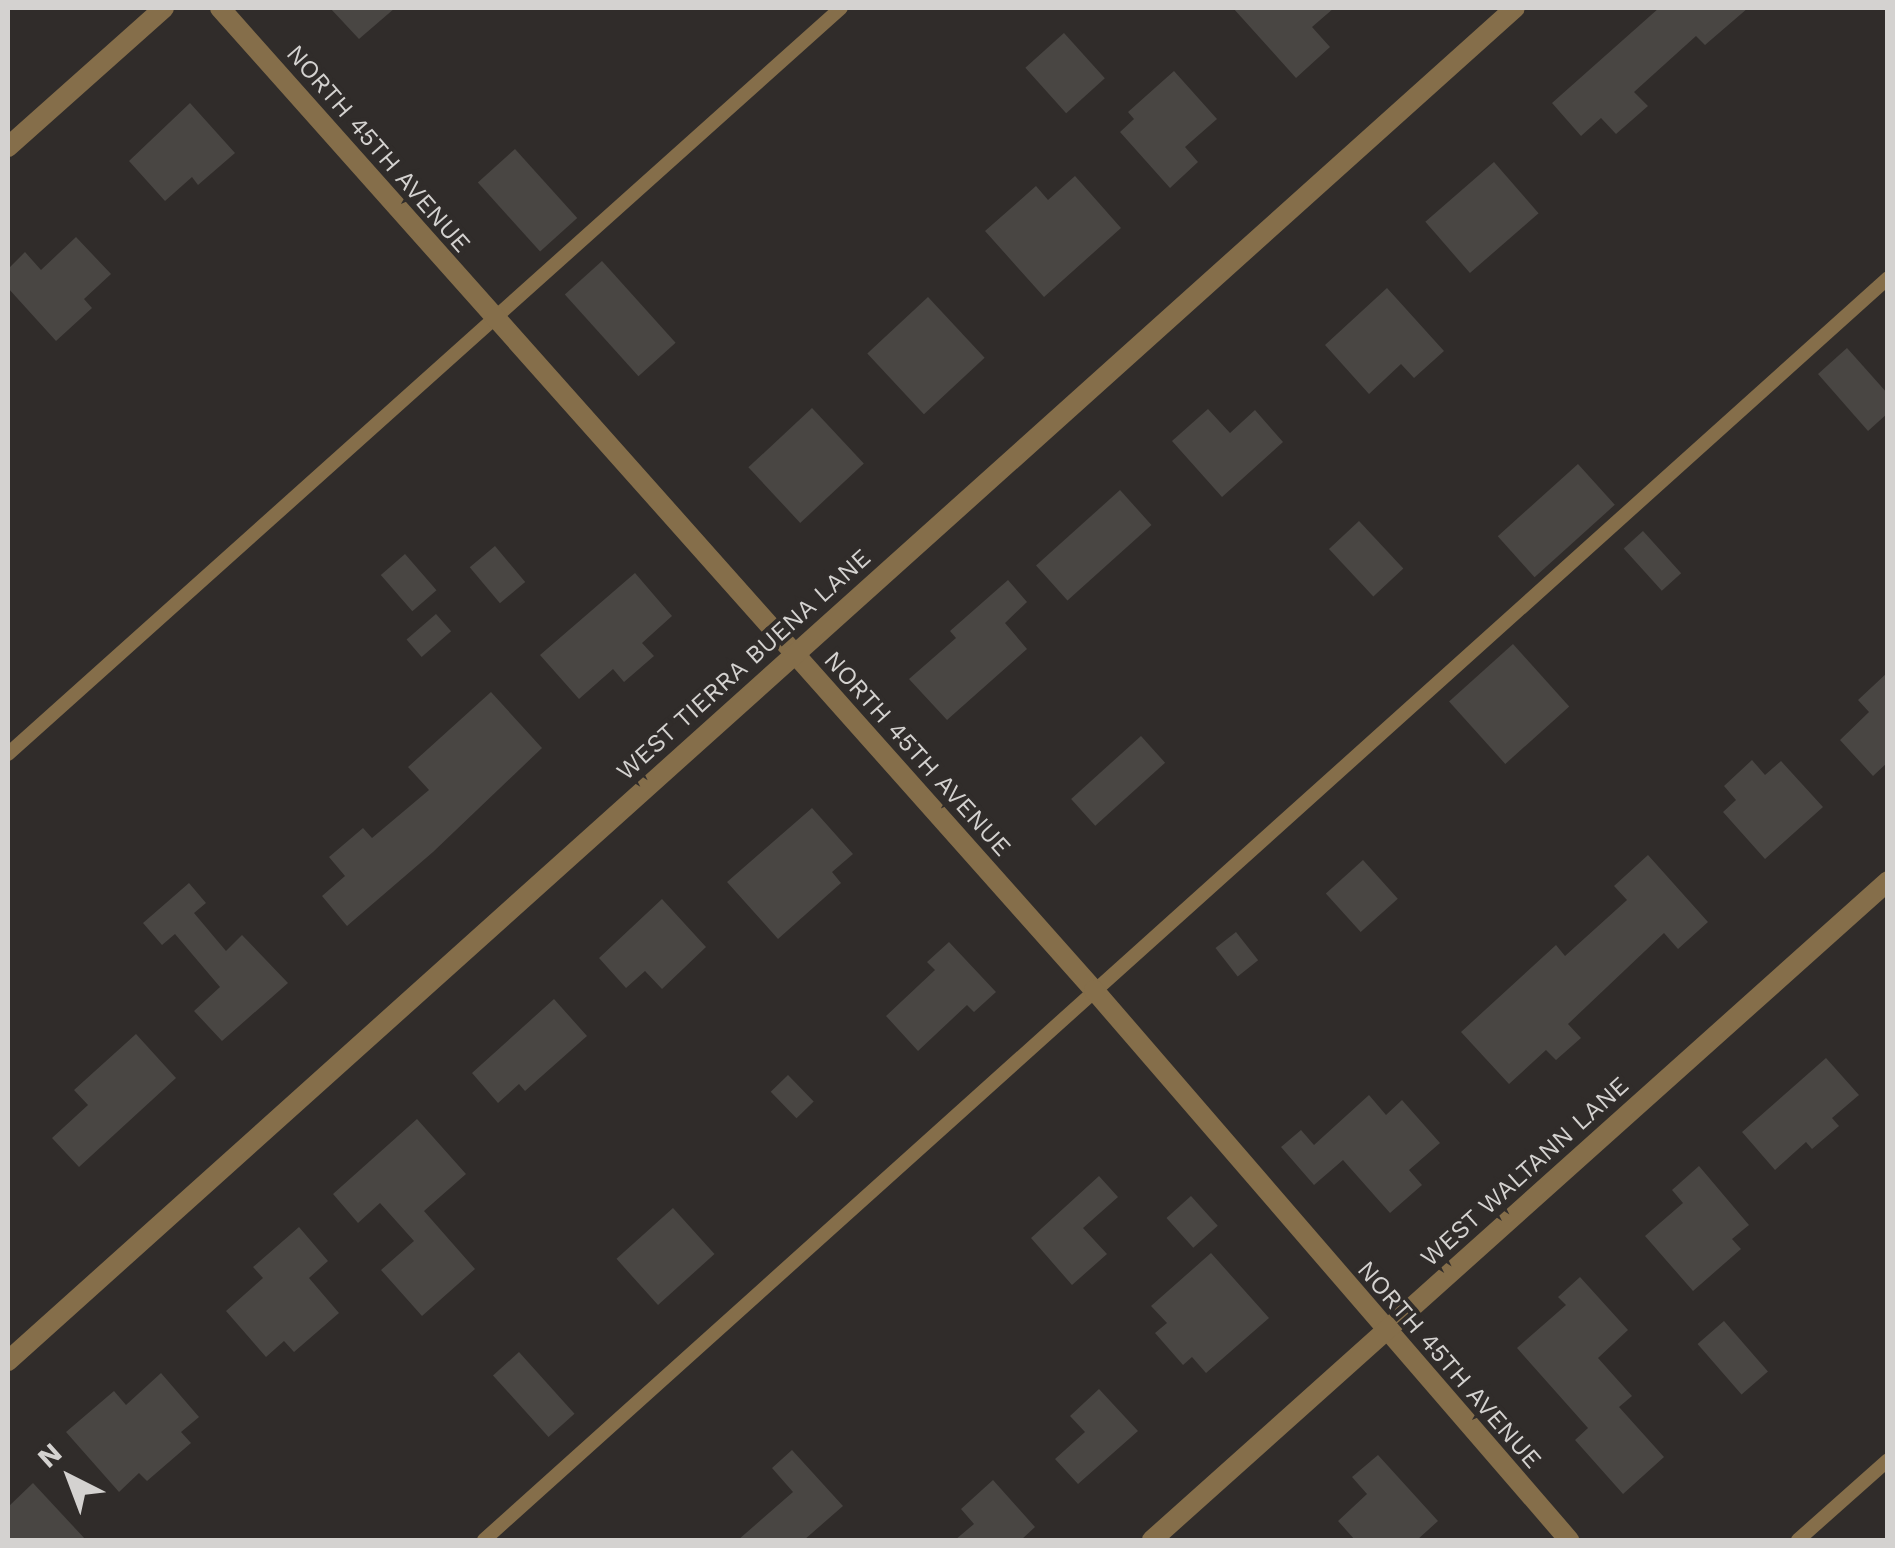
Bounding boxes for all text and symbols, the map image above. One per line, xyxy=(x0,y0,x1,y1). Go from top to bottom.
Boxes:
street label: NORTH 45TH AVENUE xyxy=(279,39,477,259)
street label: WEST TIERRA BUENA LANE xyxy=(610,542,878,788)
street label: NORTH 45TH AVENUE xyxy=(817,645,1017,863)
street label: WEST WALTANN LANE xyxy=(1414,1070,1636,1274)
street label: NORTH 45TH AVENUE xyxy=(1350,1255,1548,1475)
north arrow xyxy=(20,1428,120,1528)
text: N xyxy=(31,1436,68,1475)

